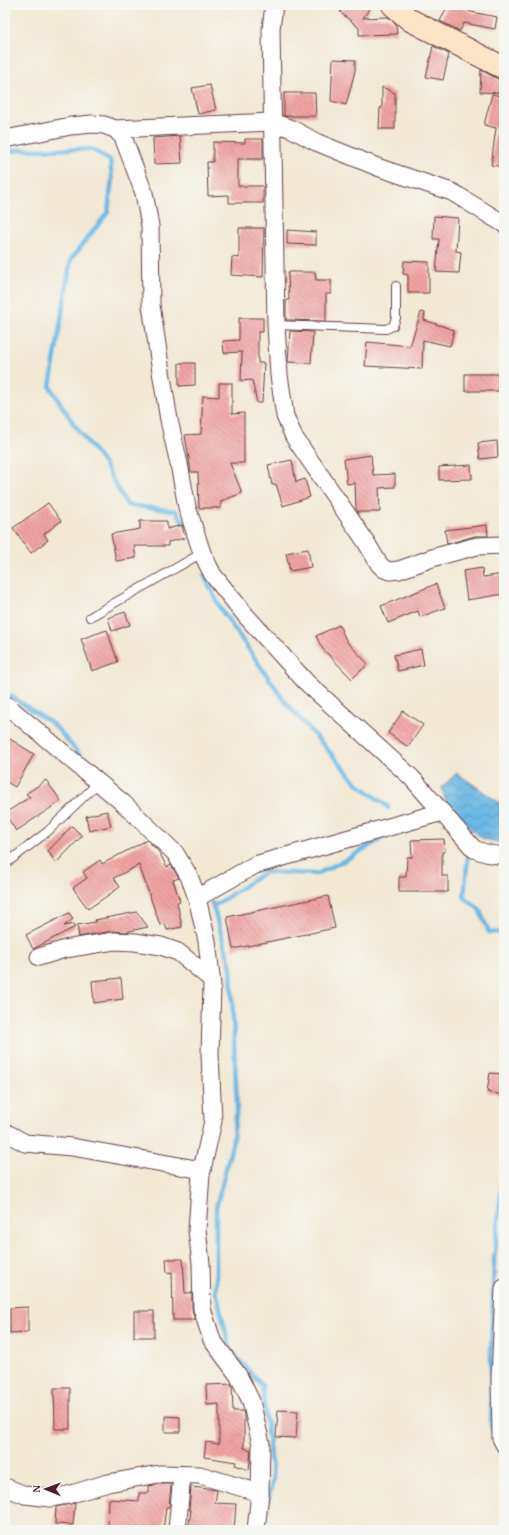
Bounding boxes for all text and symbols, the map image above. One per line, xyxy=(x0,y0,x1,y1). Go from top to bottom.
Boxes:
north arrow xyxy=(26,1469,66,1509)
text: N xyxy=(28,1484,44,1493)

